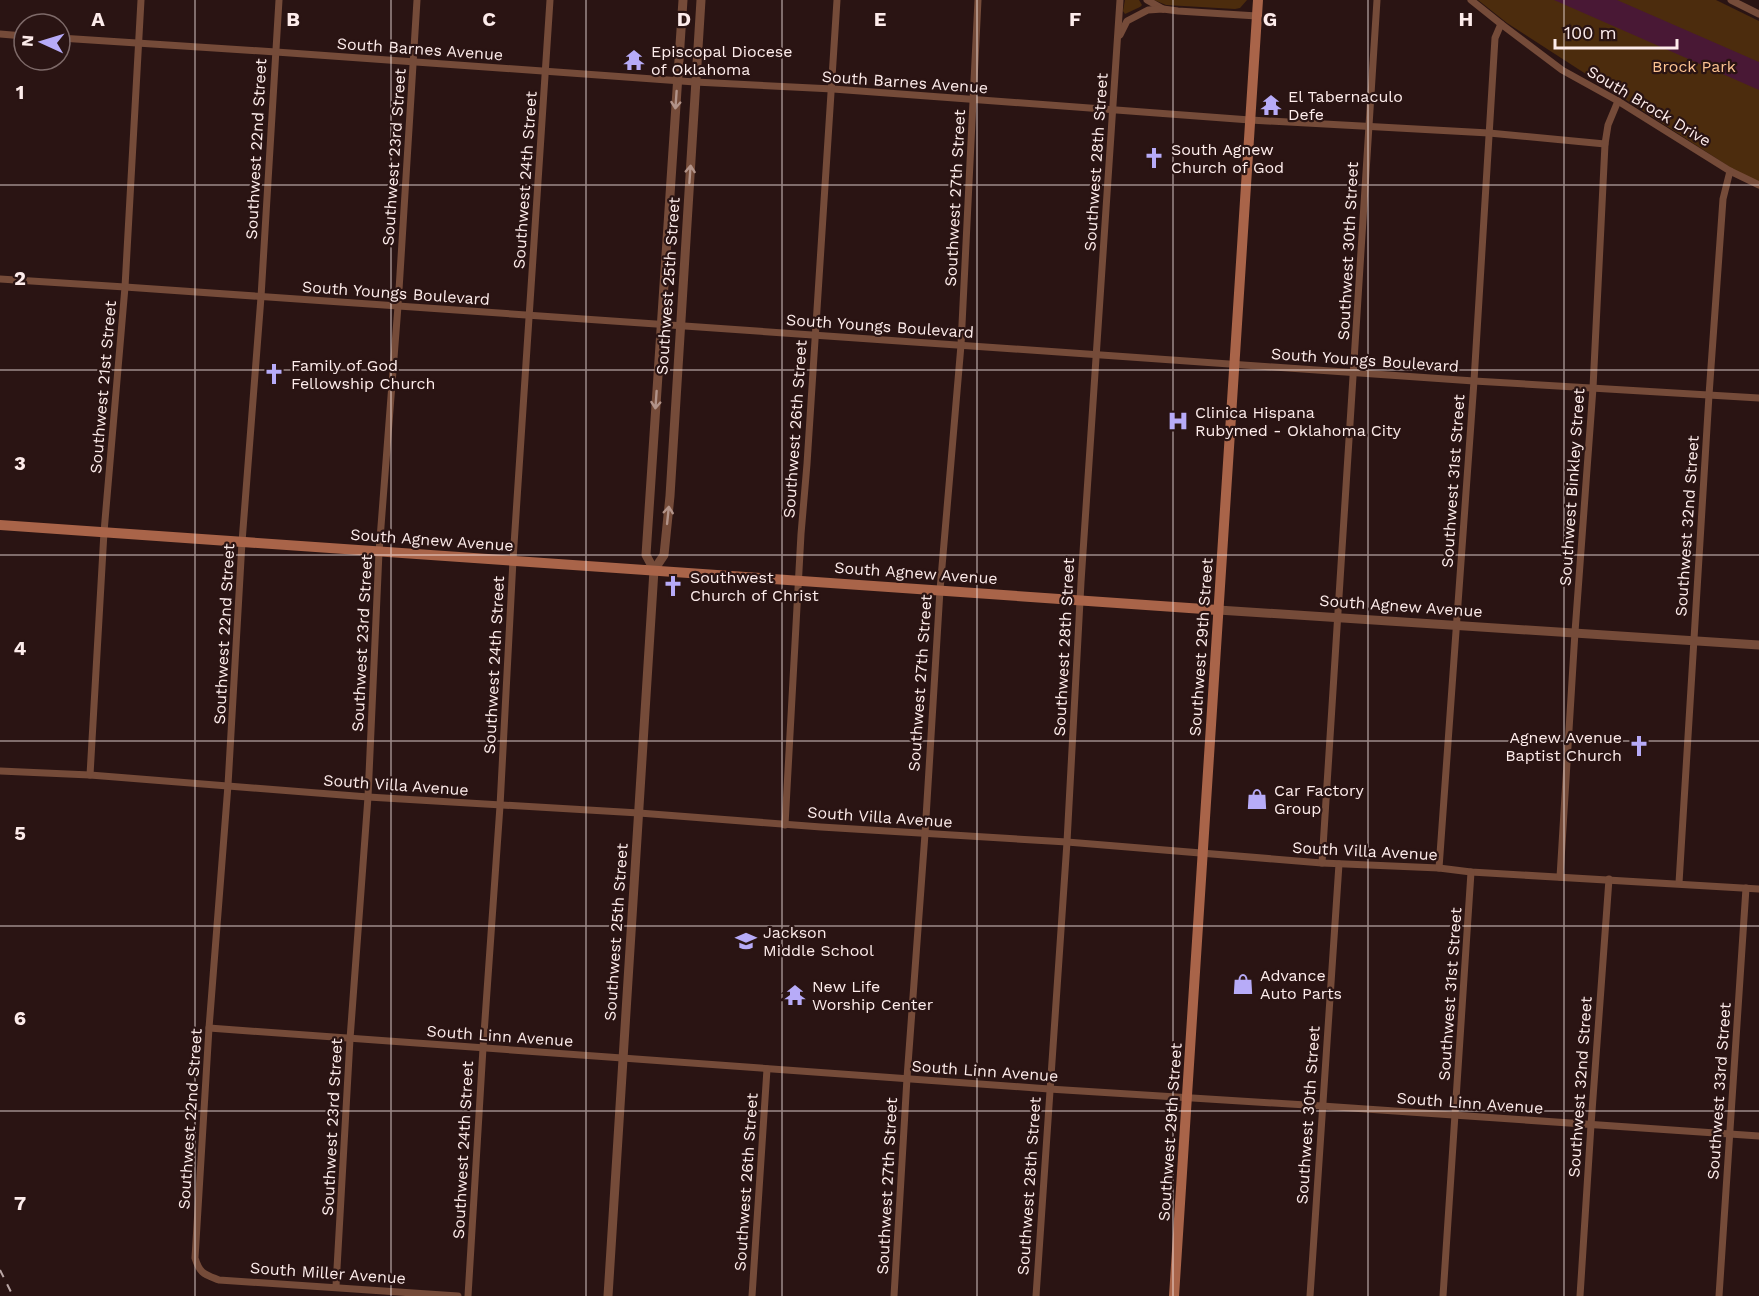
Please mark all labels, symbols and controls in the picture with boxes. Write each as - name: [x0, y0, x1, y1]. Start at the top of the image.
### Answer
- text: A: [91, 7, 105, 31]
- text: B: [286, 7, 300, 31]
- text: C: [482, 7, 496, 31]
- text: D: [677, 7, 691, 31]
- text: E: [874, 7, 886, 31]
- text: F: [1069, 7, 1081, 31]
- text: G: [1263, 7, 1277, 31]
- text: H: [1459, 7, 1473, 31]
- north arrow: [12, 12, 72, 72]
- scale bar: [1555, 12, 1676, 50]
- text: 100 m: [1564, 22, 1617, 43]
- text: N: [18, 34, 37, 48]
- street label: South Barnes Avenue: [336, 34, 504, 64]
- place label: Episcopal Diocese of Oklahoma: [651, 42, 793, 79]
- temple icon: Episcopal Diocese of Oklahoma: [622, 48, 646, 72]
- park label: Brock Park: [1652, 57, 1736, 76]
- street label: Southwest 22nd Street: [242, 58, 270, 240]
- street label: South Brock Drive: [1584, 62, 1714, 150]
- street label: Southwest 23rd Street: [378, 67, 410, 246]
- street label: South Barnes Avenue: [821, 67, 989, 97]
- street label: Southwest 28th Street: [1080, 72, 1112, 252]
- text: 1: [16, 80, 24, 104]
- place label: El Tabernaculo Defe: [1288, 87, 1403, 124]
- street label: Southwest 24th Street: [509, 90, 541, 269]
- one-way arrow: [670, 90, 681, 110]
- temple icon: El Tabernaculo Defe: [1259, 93, 1283, 117]
- street label: Southwest 27th Street: [941, 109, 969, 287]
- place label: South Agnew Church of God: [1171, 140, 1284, 177]
- church icon: South Agnew Church of God: [1142, 146, 1166, 170]
- street label: Southwest 30th Street: [1334, 161, 1362, 341]
- one-way arrow: [684, 164, 695, 184]
- street label: Southwest 25th Street: [652, 196, 684, 375]
- text: 2: [14, 266, 26, 290]
- street label: South Youngs Boulevard: [301, 277, 491, 309]
- street label: Southwest 21st Street: [86, 299, 120, 474]
- street label: South Youngs Boulevard: [785, 310, 975, 342]
- street label: Southwest 26th Street: [779, 339, 811, 519]
- street label: South Youngs Boulevard: [1270, 344, 1460, 376]
- place label: Family of God Fellowship Church: [291, 356, 435, 393]
- church icon: Family of God Fellowship Church: [262, 362, 286, 386]
- street label: Southwest Binkley Street: [1556, 387, 1588, 586]
- one-way arrow: [650, 389, 661, 409]
- street label: Southwest 31st Street: [1437, 394, 1469, 568]
- place label: Clinica Hispana Rubymed - Oklahoma City: [1195, 403, 1402, 440]
- hospital icon: Clinica Hispana Rubymed - Oklahoma City: [1166, 409, 1190, 433]
- street label: Southwest 32nd Street: [1671, 435, 1703, 617]
- text: 3: [14, 451, 26, 475]
- one-way arrow: [663, 505, 674, 525]
- street label: South Agnew Avenue: [350, 525, 514, 555]
- street label: Southwest 22nd Street: [210, 543, 238, 725]
- street label: Southwest 23rd Street: [348, 553, 376, 732]
- street label: Southwest 28th Street: [1050, 557, 1078, 737]
- street label: Southwest 29th Street: [1185, 557, 1217, 737]
- street label: South Agnew Avenue: [834, 558, 998, 588]
- place label: Southwest Church of Christ: [690, 568, 819, 605]
- church icon: Southwest Church of Christ: [661, 574, 685, 598]
- street label: Southwest 24th Street: [480, 575, 508, 754]
- street label: South Agnew Avenue: [1319, 591, 1483, 621]
- street label: Southwest 27th Street: [904, 594, 936, 772]
- text: 4: [14, 636, 27, 660]
- place label: Agnew Avenue Baptist Church: [1505, 728, 1622, 765]
- church icon: Agnew Avenue Baptist Church: [1627, 734, 1651, 758]
- street label: South Villa Avenue: [323, 770, 469, 800]
- place label: Car Factory Group: [1274, 781, 1364, 818]
- shop icon: Car Factory Group: [1245, 787, 1269, 811]
- street label: South Villa Avenue: [807, 802, 953, 832]
- text: 5: [14, 821, 26, 845]
- street label: South Villa Avenue: [1292, 838, 1438, 864]
- street label: Southwest 25th Street: [600, 842, 632, 1021]
- street label: Southwest 31st Street: [1434, 907, 1466, 1081]
- place label: Jackson Middle School: [763, 923, 874, 960]
- school or university icon: Jackson Middle School: [734, 929, 758, 953]
- place label: Advance Auto Parts: [1260, 966, 1342, 1003]
- shop icon: Advance Auto Parts: [1231, 972, 1255, 996]
- place label: New Life Worship Center: [812, 977, 934, 1014]
- temple icon: New Life Worship Center: [783, 983, 807, 1007]
- street label: Southwest 32nd Street: [1564, 996, 1596, 1178]
- street label: Southwest 33rd Street: [1703, 1001, 1735, 1180]
- text: 6: [14, 1006, 26, 1030]
- street label: South Linn Avenue: [426, 1021, 574, 1051]
- street label: Southwest 30th Street: [1292, 1025, 1324, 1205]
- street label: Southwest 22nd Street: [174, 1028, 206, 1210]
- street label: Southwest 23rd Street: [318, 1037, 346, 1216]
- street label: Southwest 29th Street: [1154, 1042, 1186, 1222]
- street label: South Linn Avenue: [911, 1056, 1059, 1086]
- street label: Southwest 24th Street: [449, 1060, 477, 1239]
- street label: South Linn Avenue: [1396, 1088, 1544, 1118]
- street label: Southwest 26th Street: [730, 1092, 762, 1272]
- street label: Southwest 28th Street: [1013, 1096, 1045, 1276]
- street label: Southwest 27th Street: [873, 1097, 901, 1275]
- text: 7: [14, 1191, 26, 1215]
- street label: South Miller Avenue: [249, 1258, 407, 1288]

